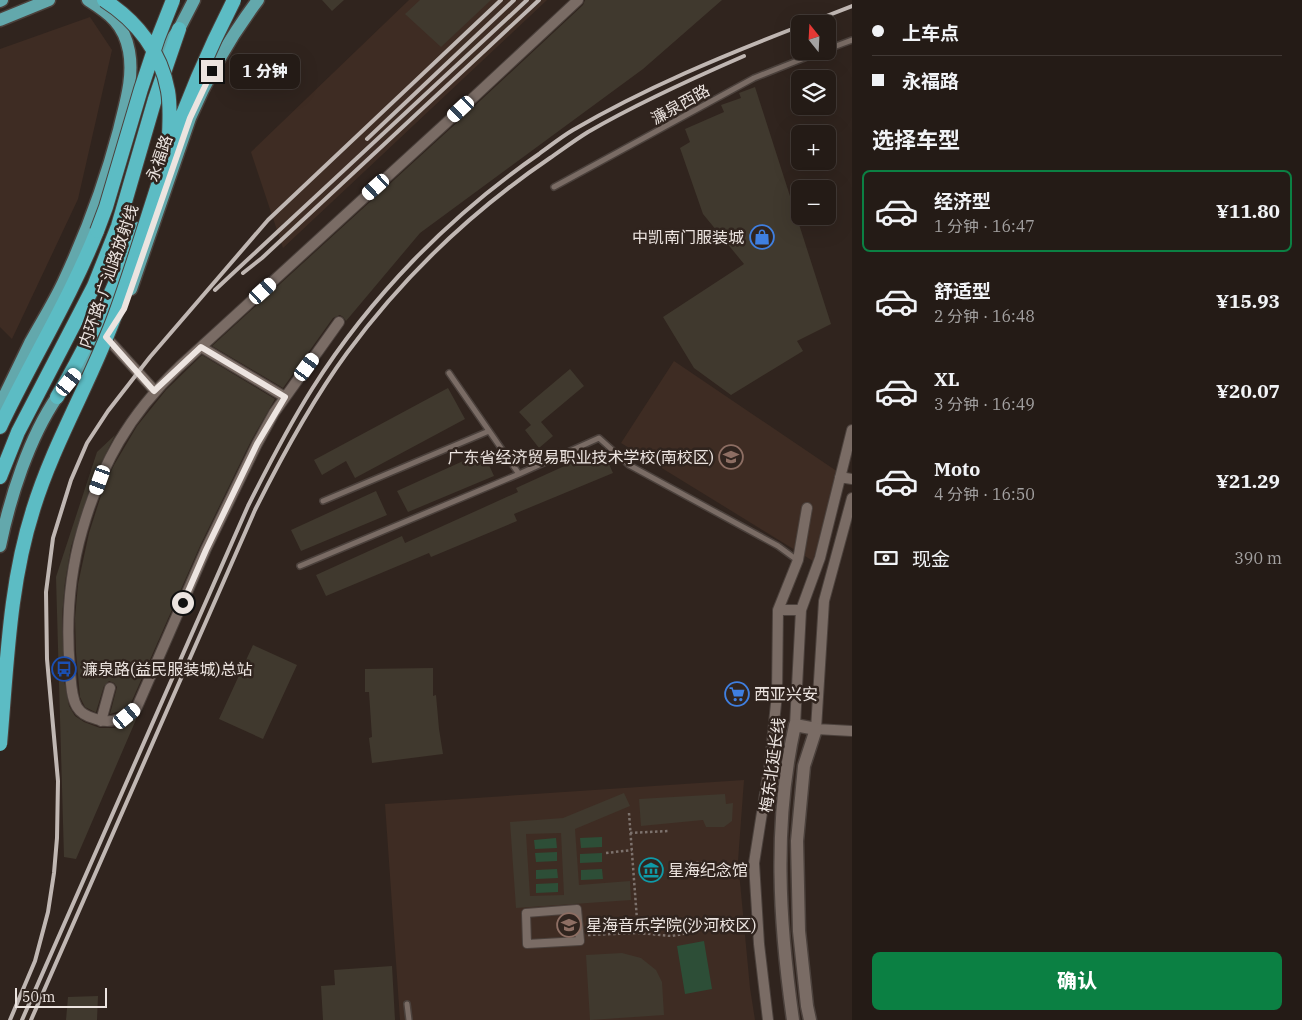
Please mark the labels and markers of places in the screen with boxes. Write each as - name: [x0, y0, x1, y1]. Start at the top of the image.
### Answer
- shop icon: 中凯南门服装城: [749, 224, 775, 250]
- place label: 中凯南门服装城: [632, 227, 744, 247]
- school or university icon: 广东省经济贸易职业技术学校(南校区): [718, 444, 744, 470]
- place label: 广东省经济贸易职业技术学校(南校区): [447, 447, 714, 467]
- bus stop icon: 濂泉路(益民服装城)总站: [51, 656, 77, 682]
- place label: 濂泉路(益民服装城)总站: [82, 659, 253, 679]
- supermarket icon: 西亚兴安: [724, 681, 750, 707]
- place label: 西亚兴安: [754, 684, 818, 704]
- museum icon: 星海纪念馆: [638, 857, 664, 883]
- place label: 星海纪念馆: [668, 860, 748, 880]
- school or university icon: 星海音乐学院(沙河校区): [556, 912, 582, 938]
- place label: 星海音乐学院(沙河校区): [586, 915, 757, 935]

